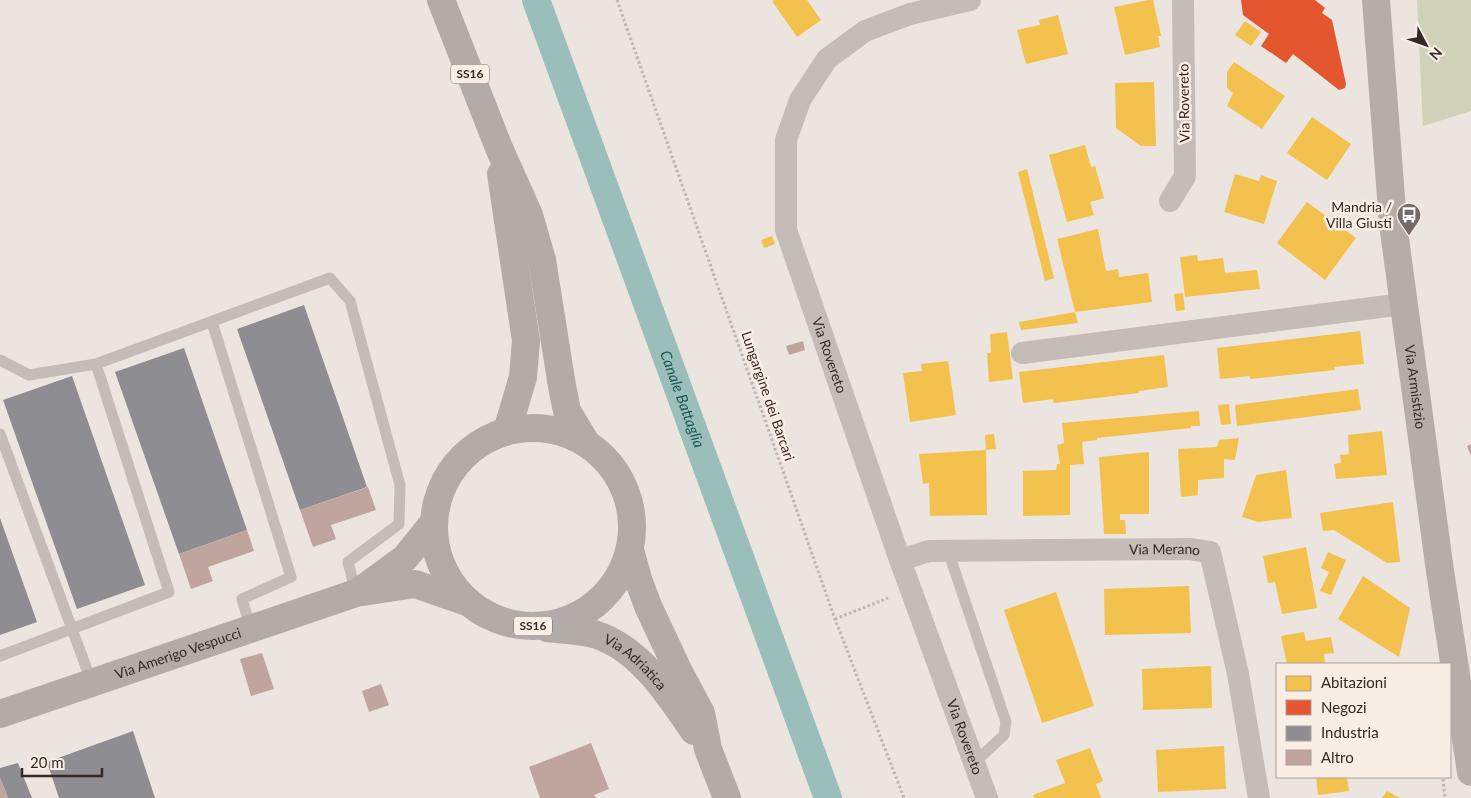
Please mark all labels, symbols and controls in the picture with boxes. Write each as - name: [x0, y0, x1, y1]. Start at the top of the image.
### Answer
- north arrow: [1401, 20, 1451, 70]
- text: N: [1426, 44, 1446, 64]
- street label: Via Rovereto: [1174, 63, 1193, 143]
- road number: SS16: [451, 64, 489, 84]
- place label: Mandria / Villa Giusti: [1326, 198, 1392, 231]
- bus stop icon: Mandria / Villa Giusti: [1396, 202, 1422, 236]
- street label: Via Rovereto: [809, 315, 851, 395]
- street label: Lungargine dei Barcari: [738, 329, 799, 463]
- street label: Via Armistizio: [1401, 344, 1430, 430]
- water label: Canale Battaglia: [657, 348, 709, 450]
- street label: Via Merano: [1129, 540, 1202, 559]
- road number: SS16: [514, 616, 552, 636]
- street label: Via Amerigo Vespucci: [113, 624, 243, 682]
- street label: Via Adriatica: [601, 630, 671, 693]
- legend: [1276, 663, 1451, 778]
- text: Abitazioni: [1321, 673, 1387, 691]
- street label: Via Rovereto: [944, 697, 987, 777]
- text: Negozi: [1321, 698, 1367, 716]
- text: Industria: [1321, 723, 1379, 741]
- scale bar: [22, 746, 102, 778]
- text: Altro: [1321, 748, 1354, 766]
- text: 20 m: [30, 753, 64, 771]

